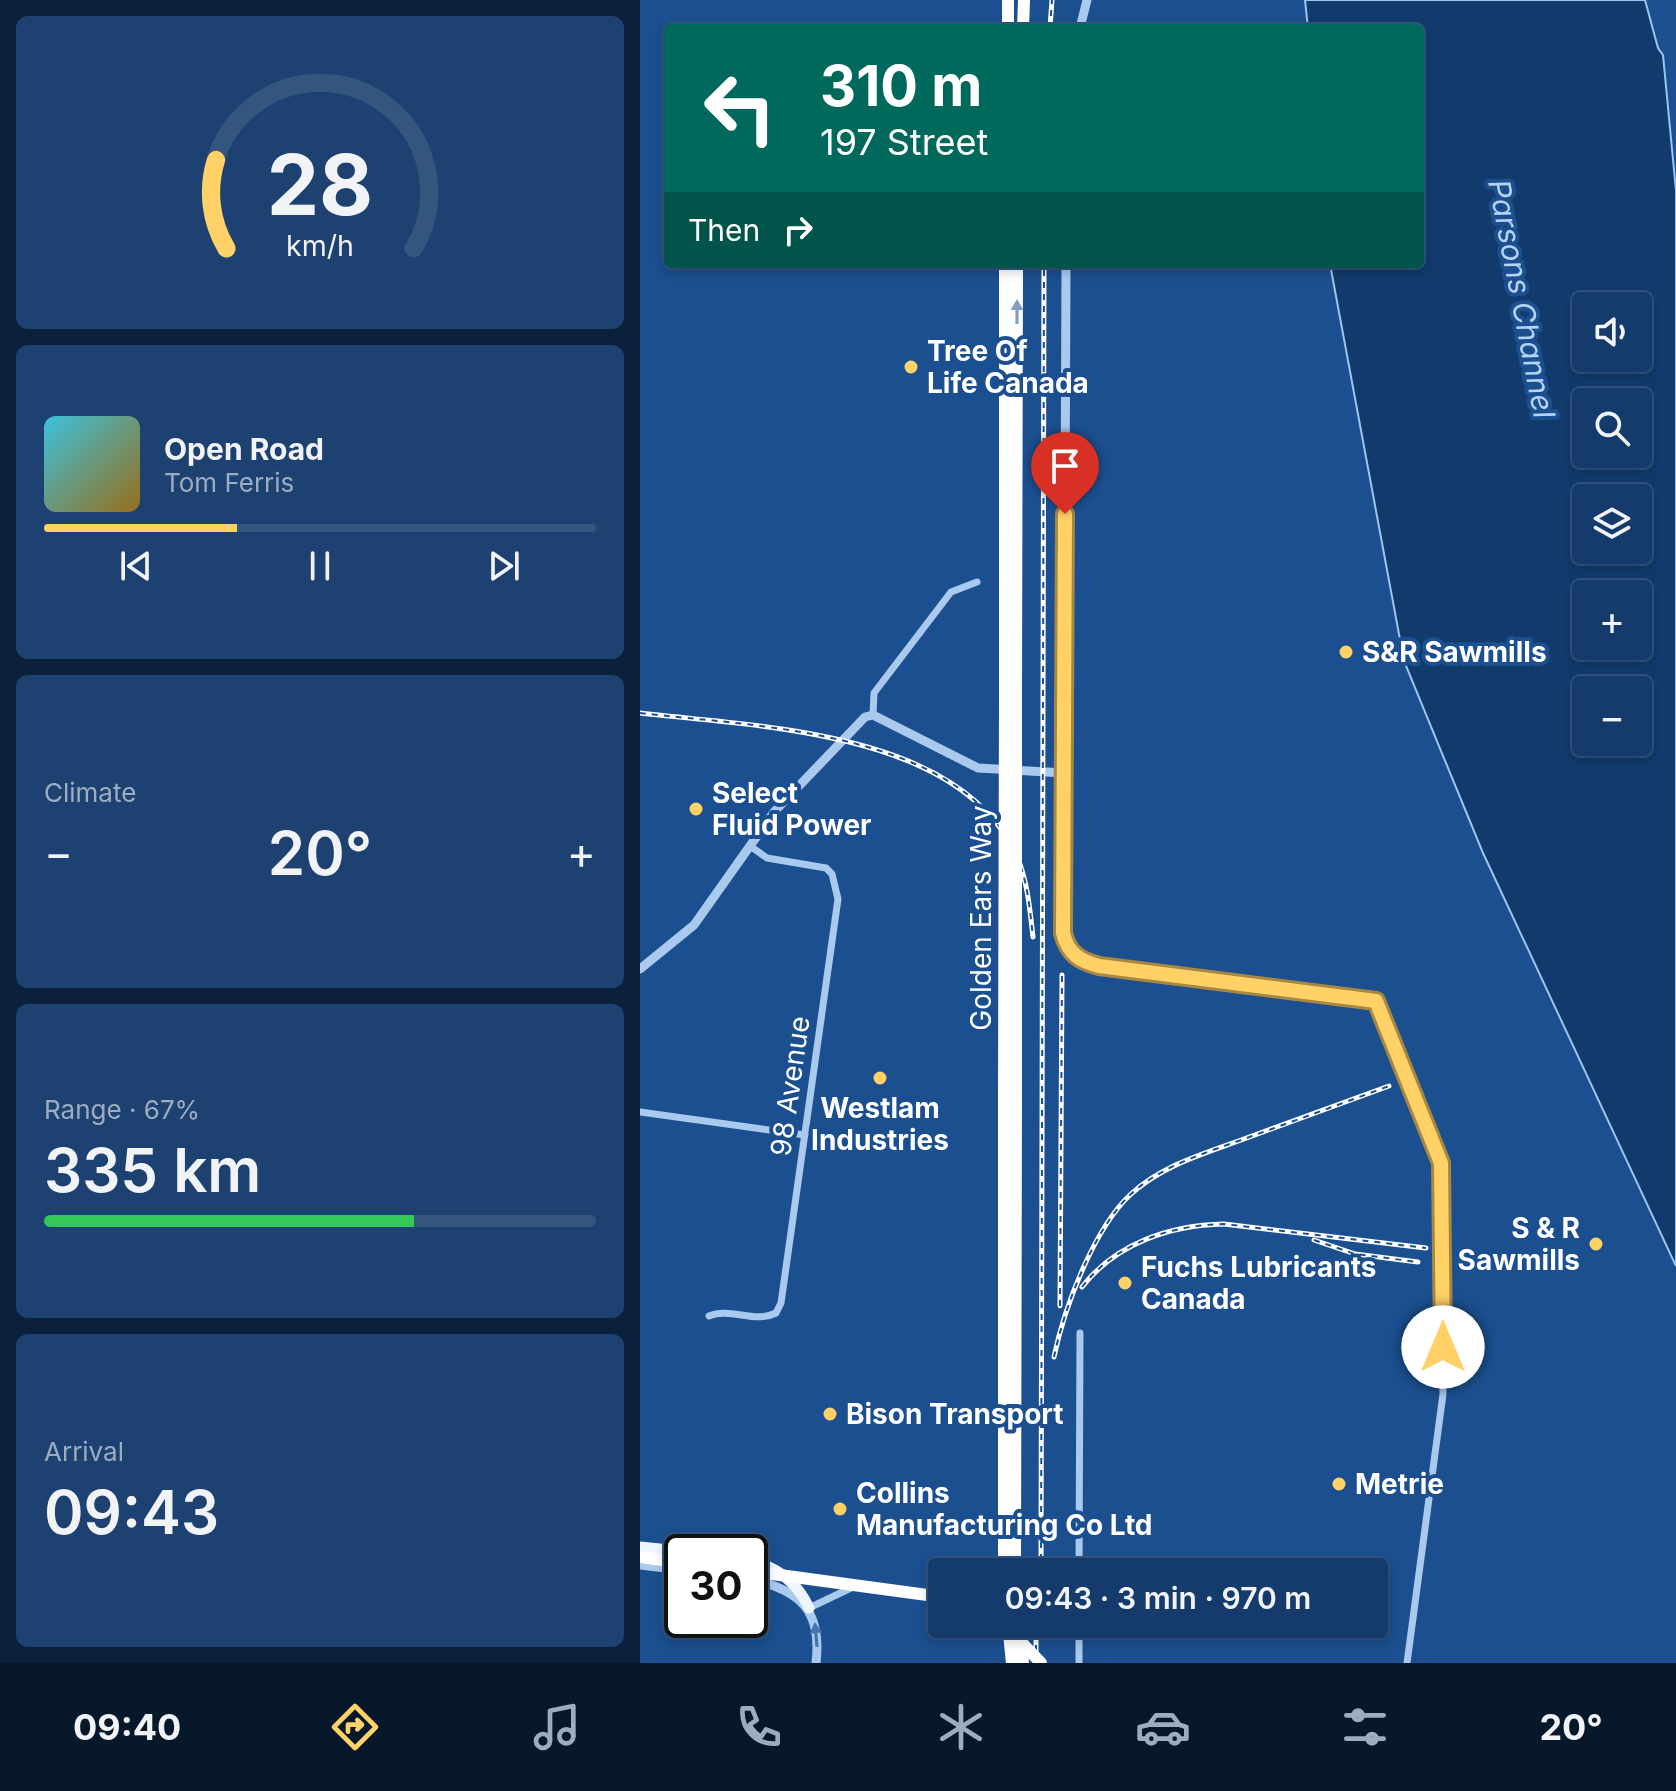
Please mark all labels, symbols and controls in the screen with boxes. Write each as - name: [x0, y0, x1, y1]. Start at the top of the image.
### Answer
- text: 310 m: [820, 52, 982, 120]
- icon: left: [688, 56, 792, 160]
- text: 197 Street: [820, 120, 988, 164]
- text: 28: [267, 133, 373, 234]
- water label: Parsons Channel: [1481, 176, 1563, 422]
- icon: right: [776, 208, 820, 252]
- text: Then: [688, 212, 760, 248]
- text: km/h: [286, 228, 354, 263]
- map controls: [1572, 292, 1652, 756]
- button: sound: [1572, 292, 1652, 372]
- one-way arrow: [1011, 299, 1023, 324]
- place label: Tree Of Life Canada: [927, 334, 1089, 400]
- marker: Tree Of Life Canada: [902, 358, 920, 376]
- button: search: [1572, 388, 1652, 468]
- text: Open Road: [164, 431, 324, 467]
- pin: [1031, 432, 1099, 514]
- icon: arrive: [1043, 444, 1087, 488]
- text: Tom Ferris: [164, 467, 294, 498]
- button: layers: [1572, 484, 1652, 564]
- icon: previous: [114, 544, 158, 588]
- icon: pause: [298, 544, 342, 588]
- icon: next: [482, 544, 526, 588]
- button: +: [1572, 580, 1652, 660]
- place label: S&R Sawmills: [1362, 635, 1547, 669]
- marker: S&R Sawmills: [1337, 643, 1355, 661]
- button: −: [1572, 676, 1652, 756]
- place label: Select Fluid Power: [712, 776, 872, 842]
- text: Climate: [44, 777, 136, 808]
- marker: Select Fluid Power: [687, 800, 705, 818]
- street label: Golden Ears Way: [964, 805, 998, 1031]
- text: 20°: [268, 817, 372, 889]
- text: −: [44, 826, 73, 880]
- text: +: [567, 826, 596, 880]
- street label: 98 Avenue: [763, 1014, 817, 1158]
- marker: Westlam Industries: [871, 1069, 889, 1087]
- place label: Westlam Industries: [811, 1091, 949, 1157]
- text: Range · 67%: [44, 1094, 200, 1125]
- text: 335 km: [44, 1134, 261, 1206]
- place label: S & R Sawmills: [1458, 1211, 1580, 1277]
- marker: S & R Sawmills: [1587, 1235, 1605, 1253]
- place label: Fuchs Lubricants Canada: [1141, 1250, 1376, 1316]
- marker: Fuchs Lubricants Canada: [1116, 1274, 1134, 1292]
- position arrow: [1401, 1305, 1485, 1389]
- place label: Bison Transport: [846, 1397, 1064, 1431]
- marker: Bison Transport: [821, 1405, 839, 1423]
- text: Arrival: [44, 1436, 124, 1467]
- place label: Metrie: [1355, 1467, 1444, 1501]
- marker: Metrie: [1330, 1475, 1348, 1493]
- text: 09:43: [44, 1476, 219, 1548]
- place label: Collins Manufacturing Co Ltd: [856, 1476, 1153, 1542]
- marker: Collins Manufacturing Co Ltd: [831, 1500, 849, 1518]
- speed limit sign: 30: [664, 1534, 768, 1638]
- text: 09:43 · 3 min · 970 m: [1005, 1580, 1311, 1616]
- one-way arrow: [810, 1622, 823, 1647]
- icon: directions: [327, 1699, 383, 1755]
- icon: music: [529, 1699, 585, 1755]
- icon: phone: [731, 1699, 787, 1755]
- icon: climate: [933, 1699, 989, 1755]
- icon: car: [1135, 1699, 1191, 1755]
- icon: filters: [1337, 1699, 1393, 1755]
- text: 09:40: [73, 1705, 181, 1749]
- text: 20°: [1539, 1705, 1603, 1749]

